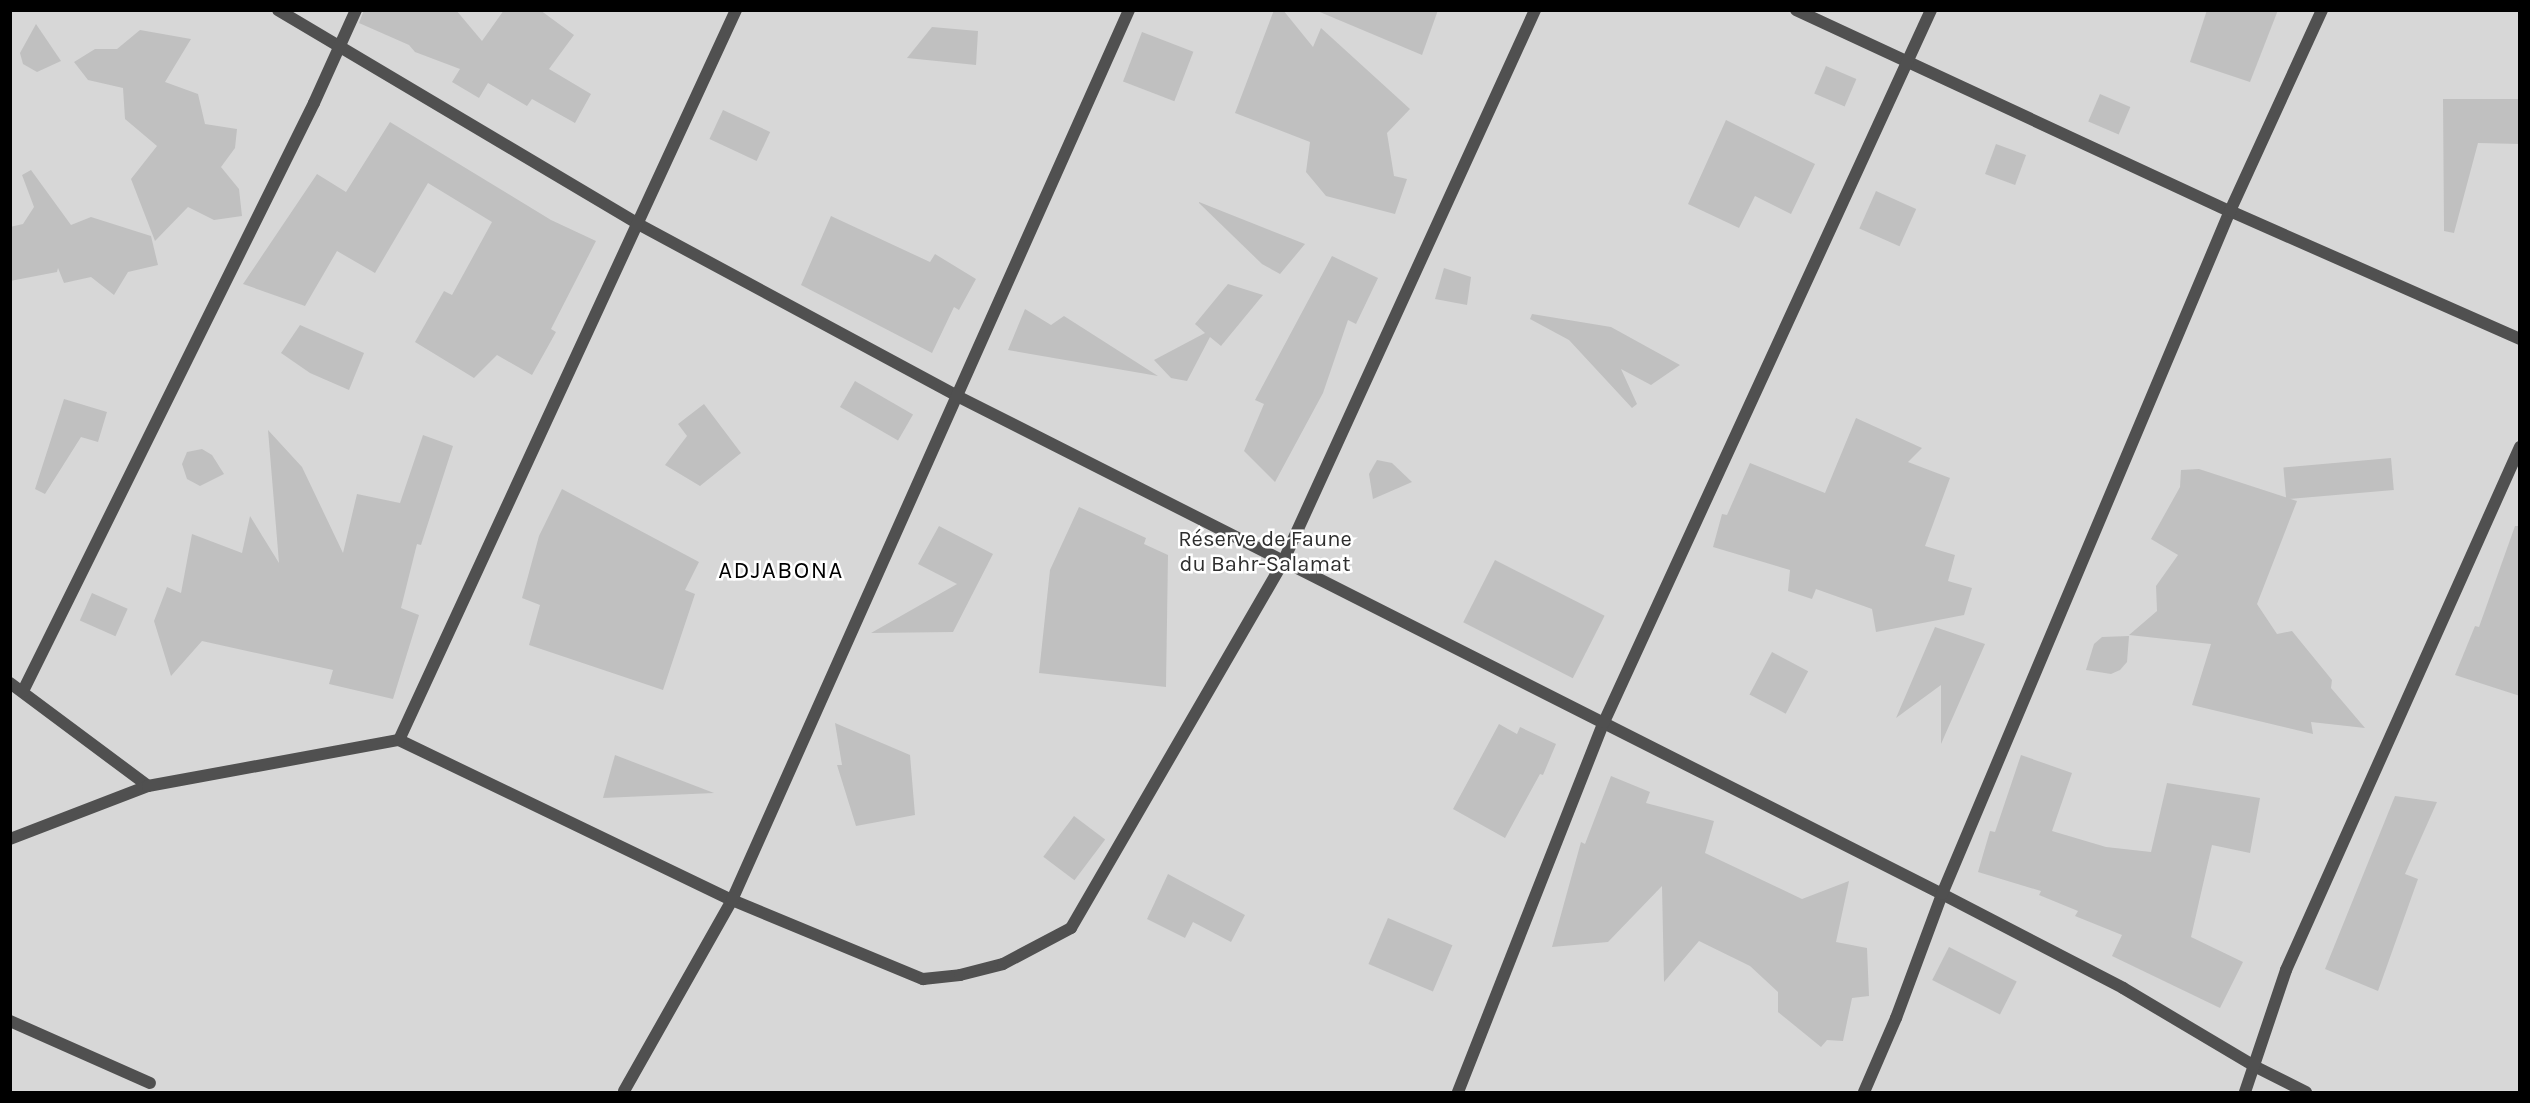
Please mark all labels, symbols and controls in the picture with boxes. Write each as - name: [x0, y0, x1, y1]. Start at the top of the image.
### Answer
- park label: Réserve de Faune du Bahr-Salamat: [1178, 526, 1352, 578]
- district label: ADJABONA: [718, 557, 844, 585]

